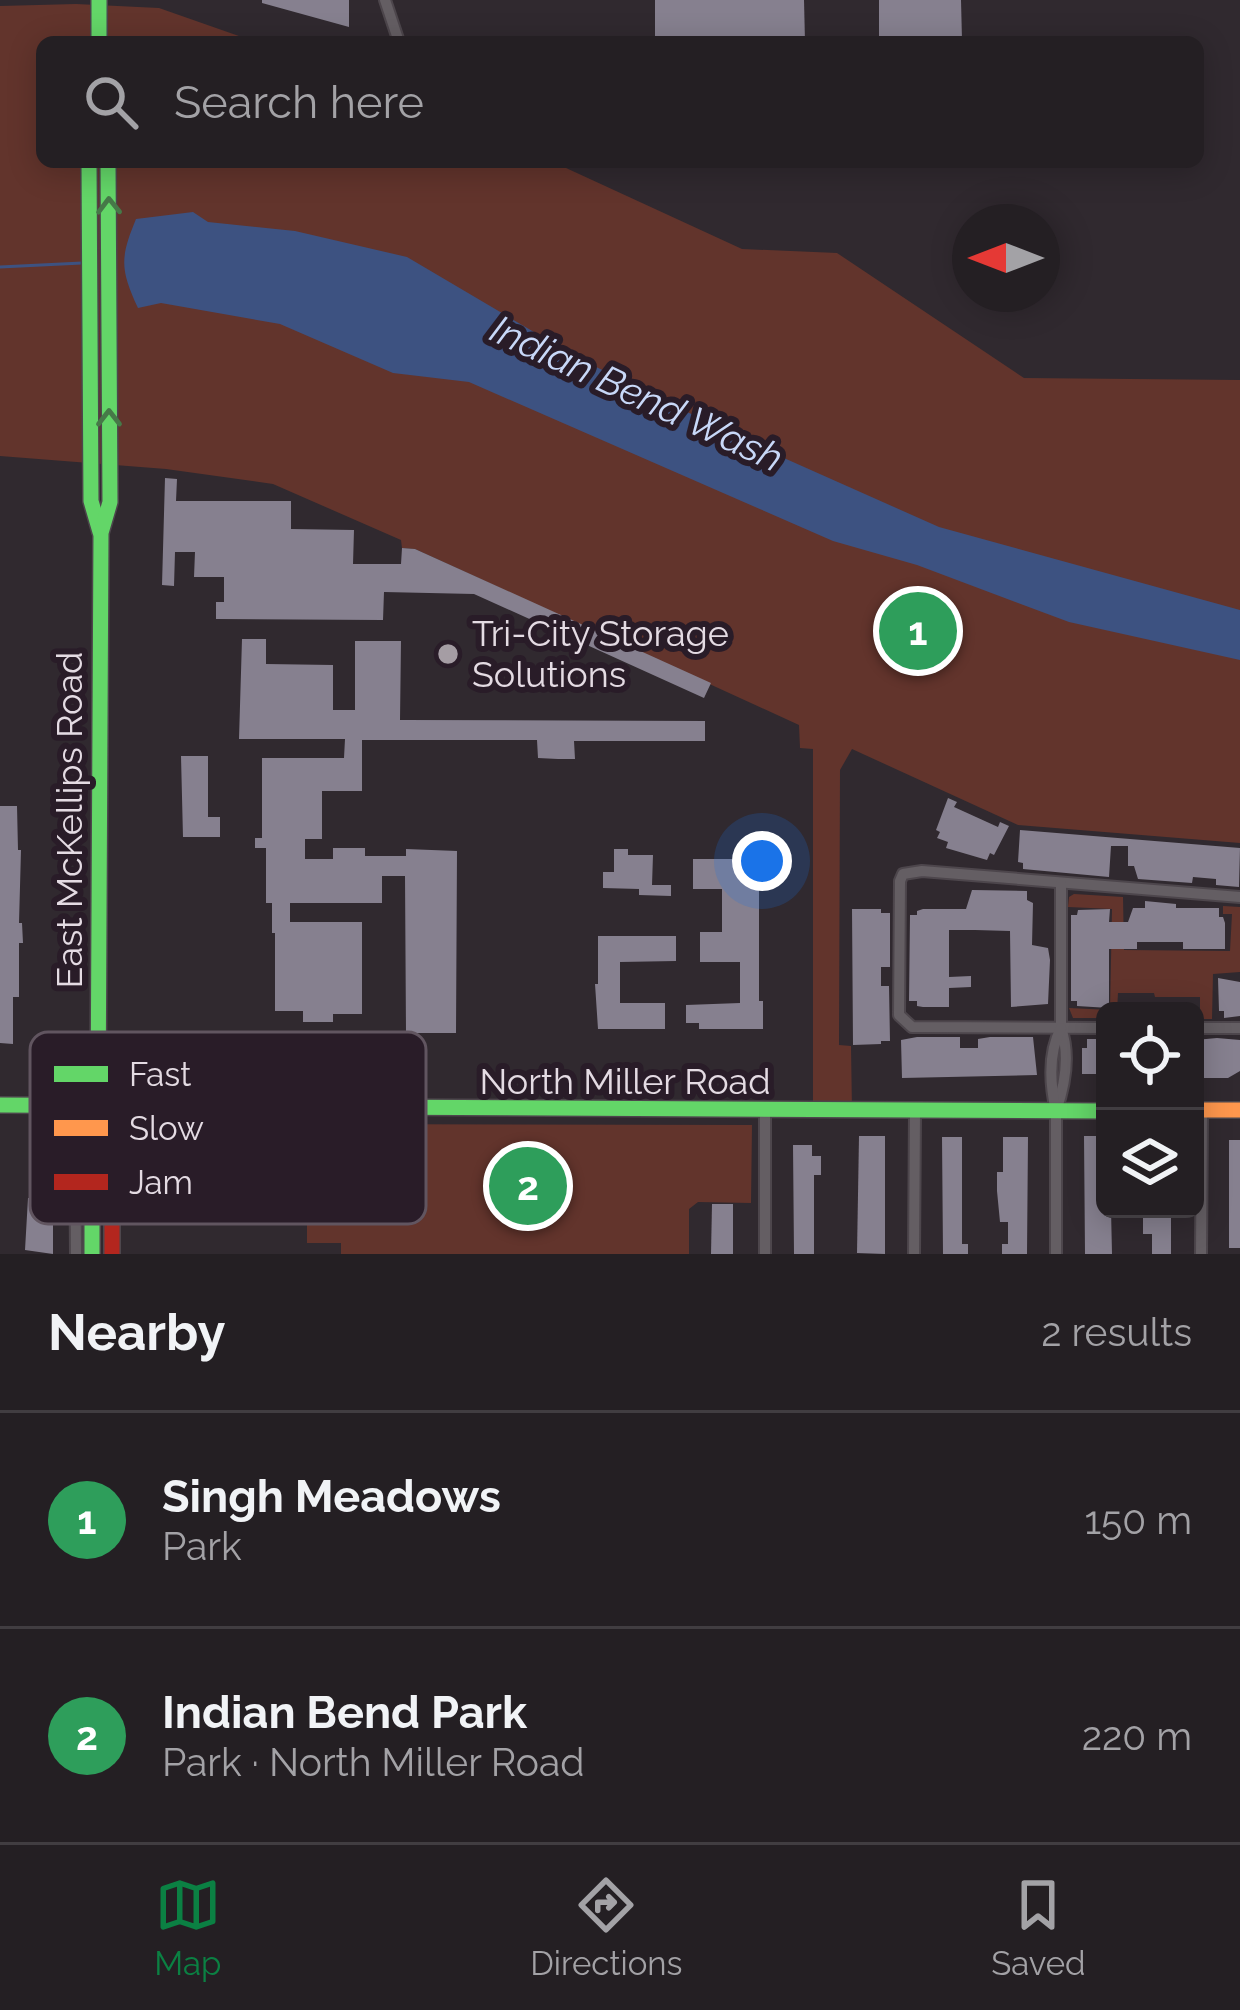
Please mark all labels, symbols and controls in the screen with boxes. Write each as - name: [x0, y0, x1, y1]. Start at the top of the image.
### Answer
- search box: [36, 36, 1204, 168]
- icon: search: [78, 69, 144, 135]
- text: Search here: [174, 76, 424, 129]
- one-way arrow: [96, 196, 122, 215]
- north arrow: [952, 204, 1060, 312]
- water label: Indian Bend Wash: [484, 305, 790, 481]
- one-way arrow: [97, 408, 123, 427]
- pin: 1: [879, 586, 957, 676]
- place label: Tri-City Storage Solutions: [472, 612, 729, 695]
- marker: Tri-City Storage Solutions: [435, 641, 461, 667]
- street label: East McKellips Road: [48, 652, 90, 988]
- your location: [732, 831, 792, 891]
- map controls: [1096, 1002, 1204, 1218]
- button: locate: [1096, 1002, 1204, 1110]
- legend: [30, 1032, 426, 1224]
- text: Fast: [129, 1055, 191, 1094]
- street label: North Miller Road: [479, 1060, 771, 1102]
- text: Slow: [129, 1109, 204, 1148]
- button: layers: [1096, 1110, 1204, 1218]
- pin: 2: [489, 1141, 567, 1231]
- text: Jam: [129, 1163, 193, 1202]
- text: Nearby: [48, 1302, 225, 1362]
- text: 2 results: [1041, 1309, 1192, 1355]
- text: Singh Meadows: [162, 1470, 501, 1523]
- text: 1: [77, 1497, 97, 1543]
- text: 150 m: [1084, 1497, 1192, 1543]
- text: Park: [162, 1523, 242, 1569]
- text: Indian Bend Park: [162, 1686, 527, 1739]
- text: 2: [76, 1713, 98, 1759]
- text: 220 m: [1082, 1713, 1192, 1759]
- text: Park · North Miller Road: [162, 1739, 584, 1785]
- tab: Map: [154, 1872, 221, 1983]
- tab: Directions: [530, 1872, 683, 1983]
- tab: Saved: [991, 1872, 1086, 1983]

